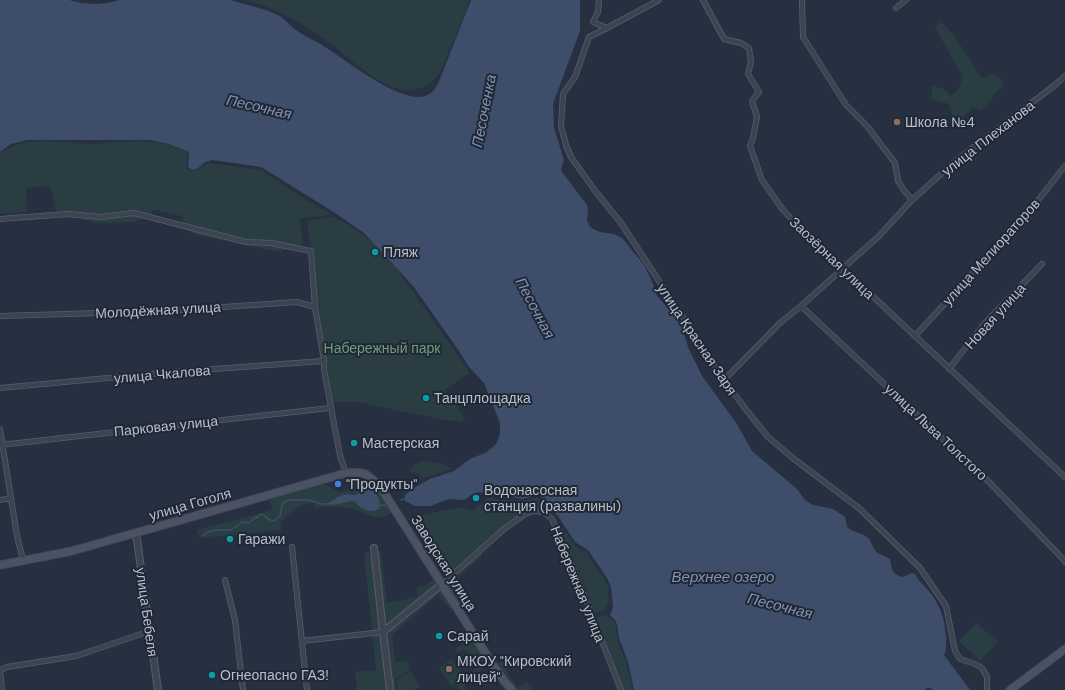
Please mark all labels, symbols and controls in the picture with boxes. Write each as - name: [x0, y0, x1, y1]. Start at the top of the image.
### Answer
- water label: Песоченка: [467, 73, 501, 149]
- water label: Песочная: [224, 90, 294, 124]
- street label: улица Плеханова: [938, 96, 1038, 180]
- place label: Школа №4: [905, 113, 975, 131]
- marker: Школа №4: [892, 117, 902, 127]
- street label: улица Мелиораторов: [938, 195, 1044, 309]
- street label: Заозёрная улица: [786, 213, 878, 303]
- place label: Пляж: [383, 243, 419, 261]
- marker: Пляж: [370, 247, 380, 257]
- water label: Песочная: [511, 274, 559, 342]
- street label: Новая улица: [961, 279, 1030, 353]
- street label: улица Красная Заря: [653, 280, 741, 398]
- street label: Молодёжная улица: [95, 298, 221, 322]
- park label: Набережный парк: [324, 339, 441, 357]
- street label: улица Чкалова: [113, 361, 211, 387]
- street label: улица Льва Толстого: [881, 380, 991, 484]
- place label: Танцплощадка: [434, 389, 531, 407]
- marker: Танцплощадка: [421, 393, 431, 403]
- street label: Парковая улица: [113, 412, 219, 440]
- place label: Мастерская: [362, 434, 439, 452]
- marker: Мастерская: [349, 438, 359, 448]
- place label: "Продукты": [346, 475, 417, 493]
- marker: "Продукты": [333, 479, 343, 489]
- place label: Водонасосная станция (развалины): [484, 481, 621, 515]
- street label: улица Гоголя: [147, 484, 233, 524]
- marker: Водонасосная станция (развалины): [471, 493, 481, 503]
- street label: Заводская улица: [407, 512, 481, 615]
- street label: Набережная улица: [546, 523, 610, 645]
- place label: Гаражи: [238, 530, 285, 548]
- marker: Гаражи: [225, 534, 235, 544]
- street label: улица Бебеля: [132, 566, 162, 658]
- water label: Верхнее озеро: [672, 567, 774, 587]
- water label: Песочная: [745, 588, 815, 624]
- place label: Сарай: [447, 627, 488, 645]
- marker: Сарай: [434, 631, 444, 641]
- place label: МКОУ "Кировский лицей": [457, 652, 572, 686]
- marker: МКОУ "Кировский лицей": [444, 664, 454, 674]
- place label: Огнеопасно ГАЗ!: [220, 666, 329, 684]
- marker: Огнеопасно ГАЗ!: [207, 670, 217, 680]

